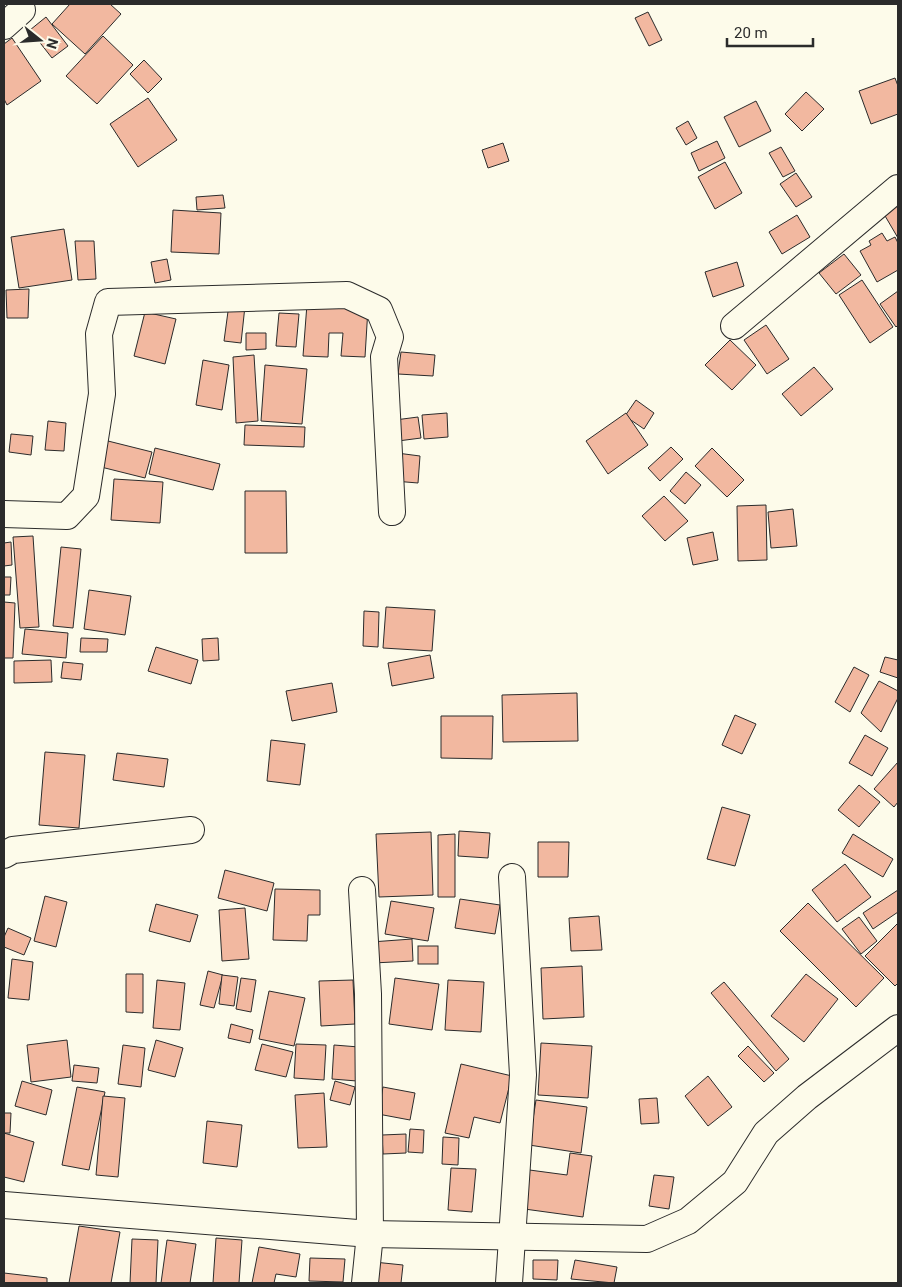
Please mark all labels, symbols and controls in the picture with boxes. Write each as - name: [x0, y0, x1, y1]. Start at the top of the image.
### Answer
- north arrow: [15, 15, 65, 65]
- scale bar: [727, 15, 813, 47]
- text: 20 m: [734, 24, 768, 42]
- text: N: [43, 37, 62, 51]

